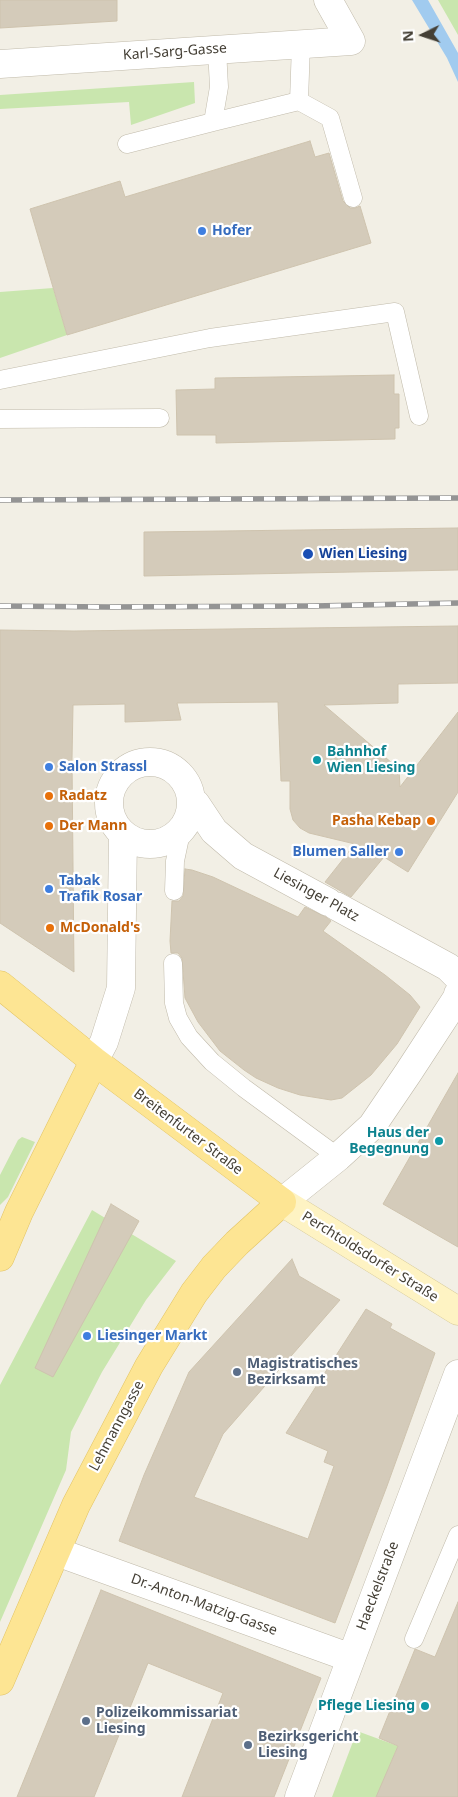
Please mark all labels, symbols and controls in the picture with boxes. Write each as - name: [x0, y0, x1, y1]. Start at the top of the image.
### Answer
- north arrow: [398, 10, 448, 60]
- text: N: [398, 30, 417, 42]
- street label: Karl-Sarg-Gasse: [123, 40, 227, 64]
- place label: Hofer: [212, 223, 251, 239]
- marker: Hofer: [196, 225, 208, 237]
- place label: Wien Liesing: [319, 546, 407, 562]
- marker: Wien Liesing: [301, 547, 315, 561]
- place label: Bahnhof Wien Liesing: [327, 744, 415, 776]
- marker: Bahnhof Wien Liesing: [311, 754, 323, 766]
- place label: Salon Strassl: [59, 759, 147, 775]
- marker: Salon Strassl: [43, 761, 55, 773]
- place label: Radatz: [59, 788, 107, 804]
- marker: Radatz: [43, 790, 55, 802]
- place label: Pasha Kebap: [332, 813, 421, 829]
- marker: Pasha Kebap: [425, 815, 437, 827]
- place label: Der Mann: [59, 818, 127, 834]
- marker: Der Mann: [43, 820, 55, 832]
- place label: Blumen Saller: [293, 844, 389, 860]
- marker: Blumen Saller: [393, 846, 405, 858]
- street label: Liesinger Platz: [270, 865, 362, 925]
- place label: Tabak Trafik Rosar: [59, 873, 142, 906]
- marker: Tabak Trafik Rosar: [43, 883, 55, 895]
- place label: McDonald's: [60, 920, 140, 936]
- marker: McDonald's: [44, 922, 56, 934]
- street label: Breitenfurter Straße: [130, 1086, 246, 1178]
- place label: Haus der Begegnung: [349, 1125, 429, 1158]
- marker: Haus der Begegnung: [433, 1135, 445, 1147]
- street label: Perchtoldsdorfer Straße: [299, 1208, 441, 1306]
- place label: Liesinger Markt: [97, 1328, 207, 1344]
- marker: Liesinger Markt: [81, 1330, 93, 1342]
- place label: Magistratisches Bezirksamt: [247, 1356, 358, 1388]
- marker: Magistratisches Bezirksamt: [231, 1366, 243, 1378]
- street label: Lehmanngasse: [86, 1378, 148, 1474]
- street label: Haeckelstraße: [353, 1539, 403, 1633]
- street label: Dr.-Anton-Matzig-Gasse: [129, 1571, 279, 1639]
- place label: Pflege Liesing: [318, 1698, 415, 1714]
- marker: Pflege Liesing: [419, 1700, 431, 1712]
- place label: Polizeikommissariat Liesing: [96, 1705, 238, 1738]
- marker: Polizeikommissariat Liesing: [80, 1715, 92, 1727]
- place label: Bezirksgericht Liesing: [258, 1729, 359, 1761]
- marker: Bezirksgericht Liesing: [242, 1739, 254, 1751]

